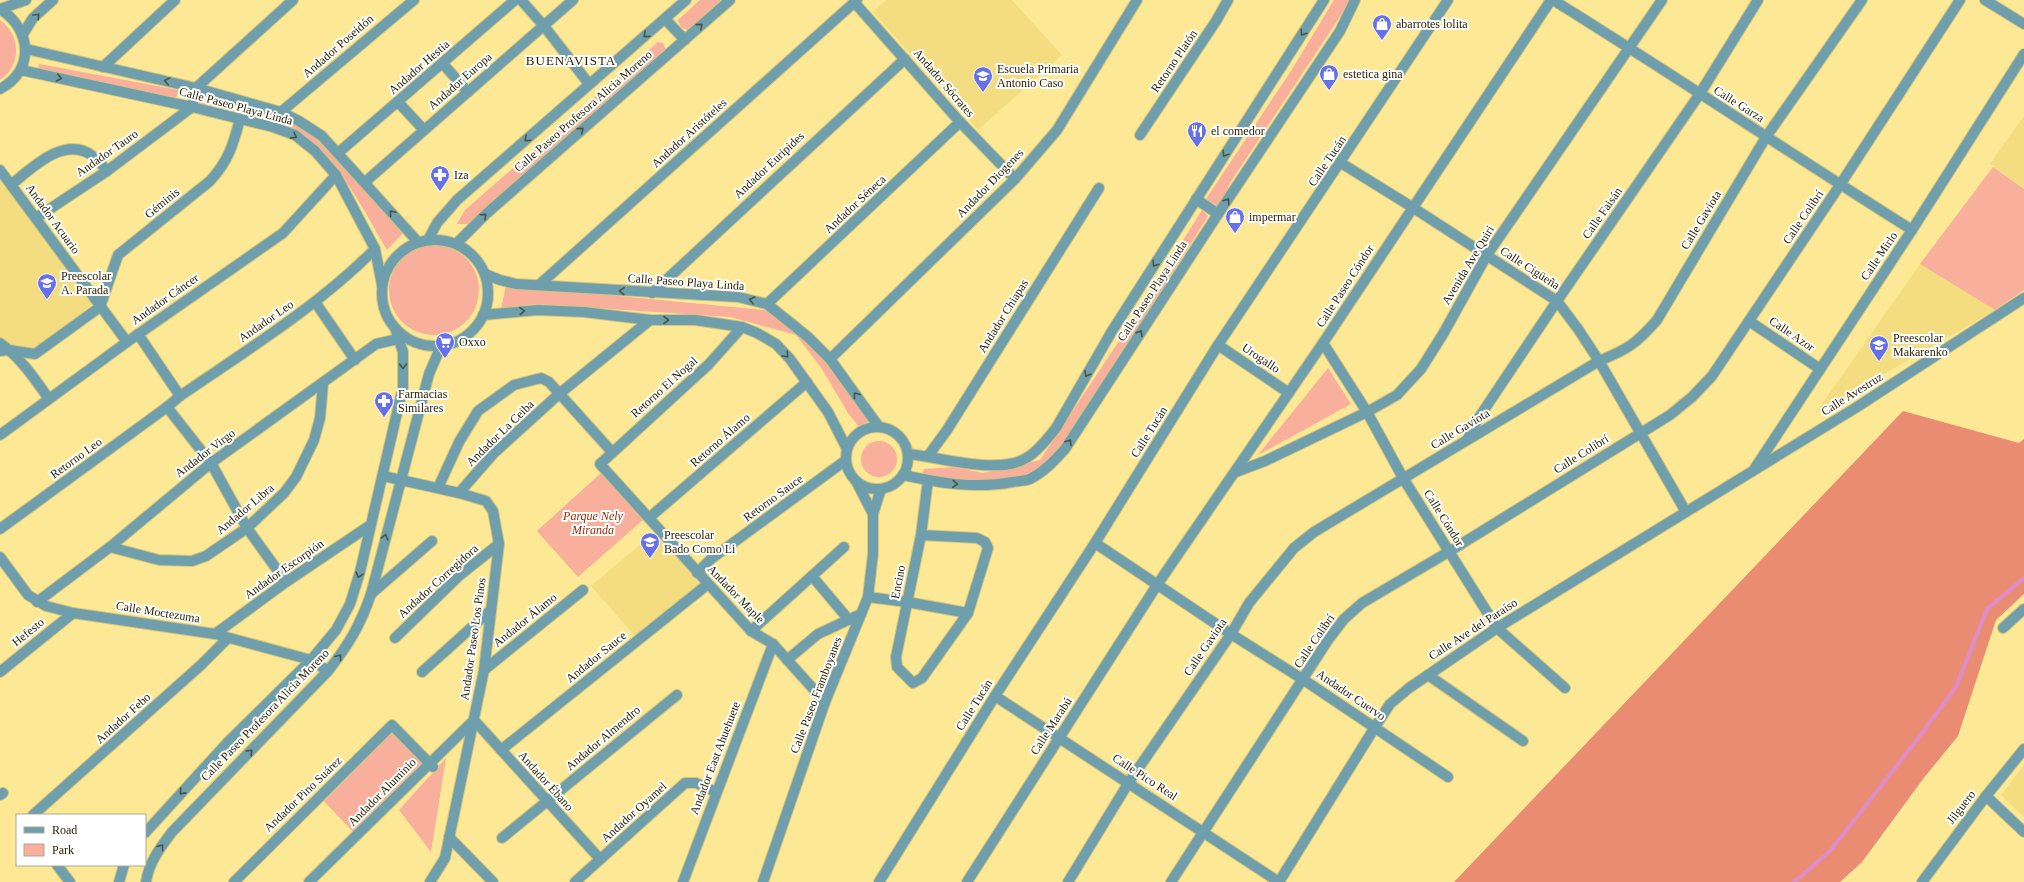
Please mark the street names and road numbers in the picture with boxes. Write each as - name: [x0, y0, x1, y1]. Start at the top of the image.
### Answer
- street label: Andador Poseidón: [300, 12, 376, 80]
- street label: Retorno Platón: [1148, 27, 1200, 95]
- street label: Andador Hestia: [386, 36, 453, 97]
- street label: Andador Sócrates: [911, 46, 978, 120]
- street label: Calle Paseo Profesora Alicia Moreno: [511, 47, 655, 175]
- street label: Andador Europa: [425, 49, 495, 112]
- street label: Calle Garza: [1711, 83, 1767, 125]
- street label: Calle Paseo Playa Linda: [178, 84, 295, 128]
- street label: Andador Aristóteles: [649, 95, 730, 170]
- street label: Andador Tauro: [73, 126, 141, 180]
- street label: Andador Euripides: [731, 129, 807, 201]
- street label: Calle Tucán: [1305, 133, 1349, 189]
- street label: Andador Diogenes: [954, 145, 1027, 220]
- street label: Andador Séneca: [821, 171, 889, 236]
- street label: Andador Acuario: [23, 181, 83, 257]
- street label: Géminis: [142, 185, 182, 221]
- street label: Calle Faisán: [1579, 185, 1625, 241]
- street label: Calle Gaviota: [1678, 187, 1724, 252]
- street label: Calle Colibrí: [1780, 187, 1827, 247]
- street label: Avenida Ave Quiri: [1439, 222, 1497, 307]
- street label: Calle Mirlo: [1858, 229, 1900, 283]
- street label: Calle Paseo Playa Linda: [1114, 238, 1190, 344]
- street label: Calle Paseo Cóndor: [1313, 242, 1377, 330]
- street label: Calle Cigüeña: [1498, 244, 1563, 293]
- street label: Andador Cáncer: [129, 271, 201, 327]
- street label: Calle Paseo Playa Linda: [627, 271, 745, 293]
- street label: Andador Chiapas: [975, 277, 1031, 355]
- street label: Andador Leo: [236, 297, 296, 345]
- street label: Calle Azor: [1767, 314, 1817, 354]
- street label: Urogallo: [1239, 340, 1283, 376]
- street label: Retorno El Nogal: [628, 353, 701, 421]
- street label: Calle Avestruz: [1819, 369, 1885, 419]
- street label: Andador La Ceiba: [463, 397, 537, 469]
- street label: Calle Tucán: [1128, 404, 1170, 460]
- street label: Calle Gaviota: [1428, 406, 1493, 452]
- street label: Retorno Álamo: [687, 410, 753, 470]
- street label: Andador Virgo: [172, 426, 238, 480]
- street label: Calle Colibrí: [1551, 431, 1612, 476]
- street label: Retorno Leo: [47, 435, 105, 481]
- street label: Retorno Sauce: [740, 472, 806, 524]
- street label: Andador Libra: [213, 480, 277, 537]
- street label: Calle Cóndor: [1421, 487, 1467, 549]
- street label: Andador Escorpión: [242, 536, 326, 602]
- street label: Andador Corregidora: [395, 541, 481, 621]
- street label: Andador Maple: [705, 562, 767, 626]
- street label: Encino: [888, 564, 908, 600]
- street label: Andador Paseo Los Pinos: [457, 576, 489, 701]
- street label: Andador Álamo: [490, 590, 560, 650]
- street label: Calle Ave del Paraíso: [1426, 595, 1520, 663]
- street label: Calle Moctezuma: [115, 598, 202, 626]
- street label: Calle Colibrí: [1291, 611, 1338, 671]
- street label: Hefesto: [9, 615, 47, 649]
- street label: Calle Gaviota: [1181, 615, 1230, 678]
- street label: Andador Sauce: [563, 628, 629, 686]
- street label: Calle Paseo Framboyanes: [787, 634, 845, 755]
- street label: Calle Paseo Profesora Alicia Moreno: [198, 646, 332, 784]
- street label: Andador Cuervo: [1314, 667, 1388, 723]
- street label: Calle Tucán: [953, 677, 995, 733]
- street label: Andador Febo: [93, 690, 153, 746]
- street label: Calle Marabú: [1027, 695, 1075, 757]
- street label: Andador East Ahuehuete: [687, 699, 743, 817]
- street label: Andador Almendro: [563, 703, 643, 773]
- street label: Andador Ébano: [515, 748, 577, 814]
- street label: Calle Pico Real: [1110, 751, 1181, 804]
- street label: Andador Pino Suárez: [261, 753, 345, 835]
- street label: Andador Aluminio: [345, 755, 419, 829]
- street label: Andador Oyamel: [598, 779, 670, 845]
- street label: Jilguero: [1944, 787, 1978, 827]

